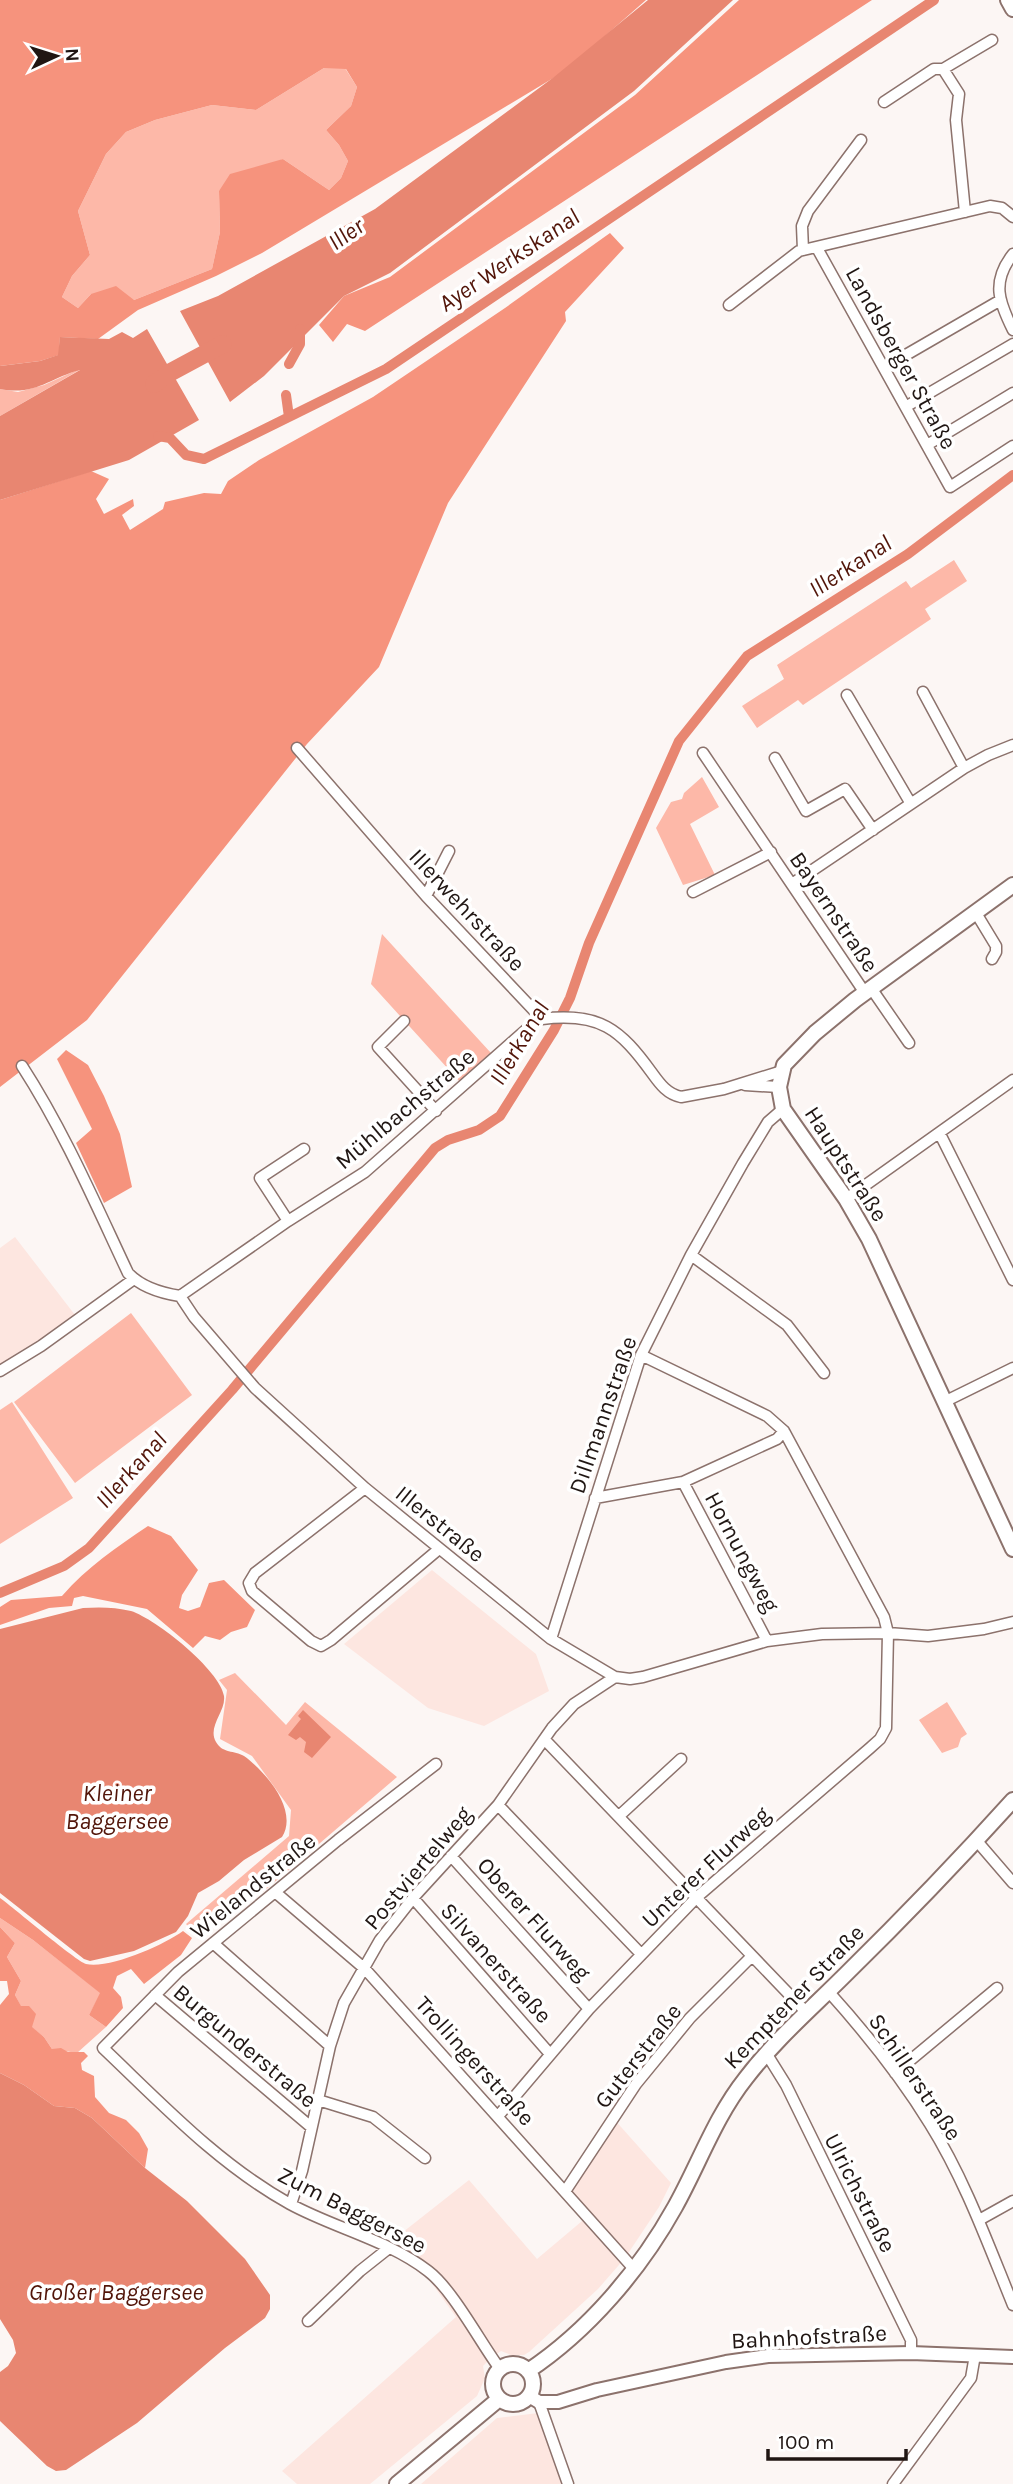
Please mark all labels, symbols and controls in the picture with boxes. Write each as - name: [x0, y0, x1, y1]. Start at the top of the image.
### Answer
- north arrow: [21, 21, 91, 91]
- text: N: [61, 47, 83, 62]
- water label: Ayer Werkskanal: [433, 203, 585, 317]
- water label: Iller: [323, 211, 370, 256]
- street label: Landsberger Straße: [840, 262, 962, 454]
- water label: Illerkanal: [803, 529, 897, 603]
- street label: Illerwehrstraße: [403, 843, 531, 977]
- street label: Bayernstraße: [784, 847, 884, 977]
- water label: Illerkanal: [483, 996, 555, 1090]
- street label: Mühlbachstraße: [330, 1043, 480, 1175]
- street label: Hauptstraße: [799, 1101, 893, 1227]
- street label: Dillmannstraße: [563, 1333, 643, 1497]
- water label: Illerkanal: [89, 1426, 173, 1514]
- street label: Illerstraße: [390, 1480, 490, 1568]
- street label: Hornungweg: [699, 1487, 785, 1617]
- water label: Kleiner Baggersee: [66, 1779, 168, 1835]
- street label: Postviertelweg: [359, 1801, 477, 1935]
- street label: Unterer Flurweg: [636, 1801, 776, 1933]
- street label: Wielandstraße: [185, 1827, 321, 1945]
- street label: Oberer Flurweg: [472, 1852, 596, 1986]
- street label: Silvanerstraße: [435, 1897, 557, 2029]
- street label: Kemptener Straße: [718, 1919, 870, 2075]
- street label: Burgunderstraße: [168, 1978, 322, 2114]
- street label: Trollingerstraße: [410, 1991, 540, 2131]
- street label: Guterstraße: [589, 1998, 687, 2114]
- street label: Schillerstraße: [863, 2008, 967, 2146]
- street label: Ulrichstraße: [818, 2129, 902, 2257]
- street label: Zum Baggersee: [273, 2161, 431, 2259]
- water label: Großer Baggersee: [29, 2278, 203, 2306]
- street label: Bahnhofstraße: [730, 2319, 888, 2355]
- scale bar: [768, 2418, 906, 2462]
- text: 100 m: [778, 2430, 835, 2454]

